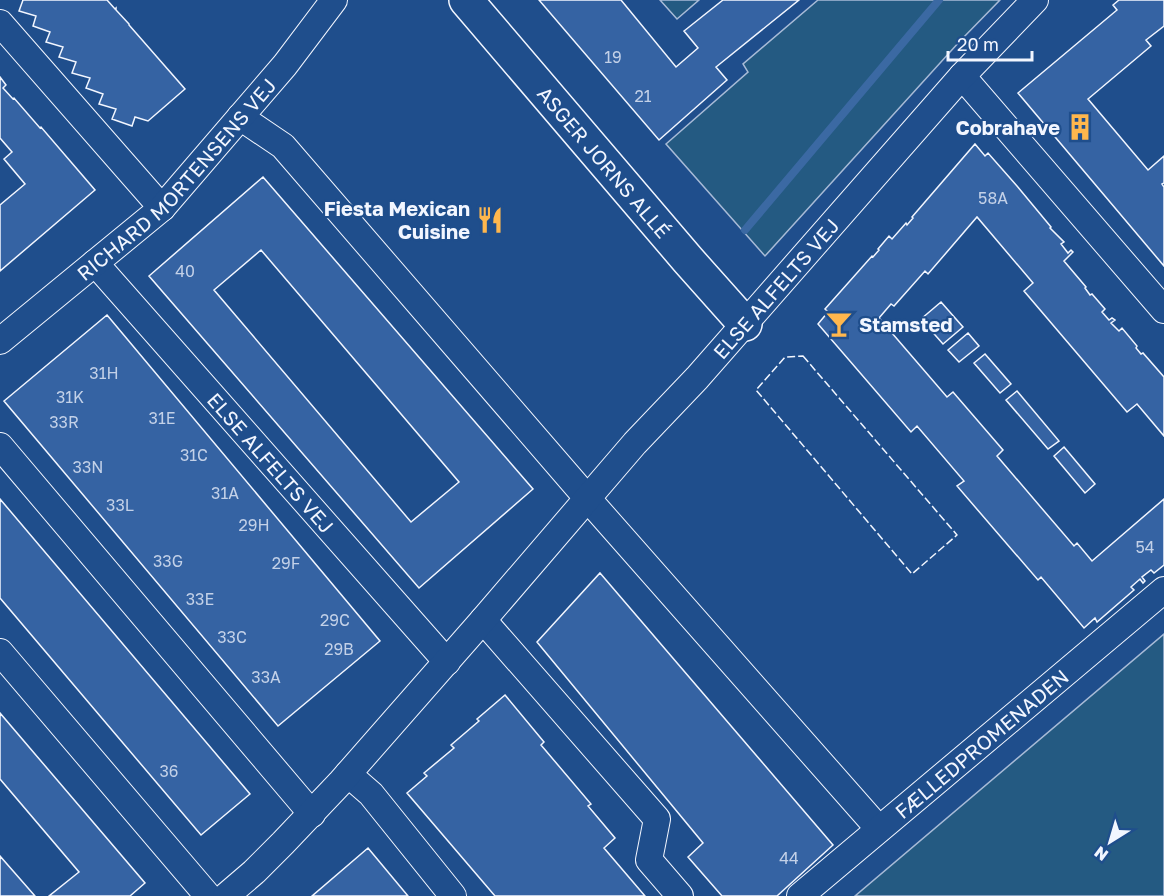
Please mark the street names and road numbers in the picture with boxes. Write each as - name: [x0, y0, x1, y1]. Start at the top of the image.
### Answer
- street label: RICHARD MORTENSENS VEJ: [72, 73, 280, 285]
- street label: ASGER JORNS ALLÉ: [533, 81, 676, 243]
- street label: ELSE ALFELTS VEJ: [708, 213, 844, 363]
- street label: ELSE ALFELTS VEJ: [203, 388, 339, 537]
- street label: FÆLLEDPROMENADEN: [890, 664, 1073, 823]

